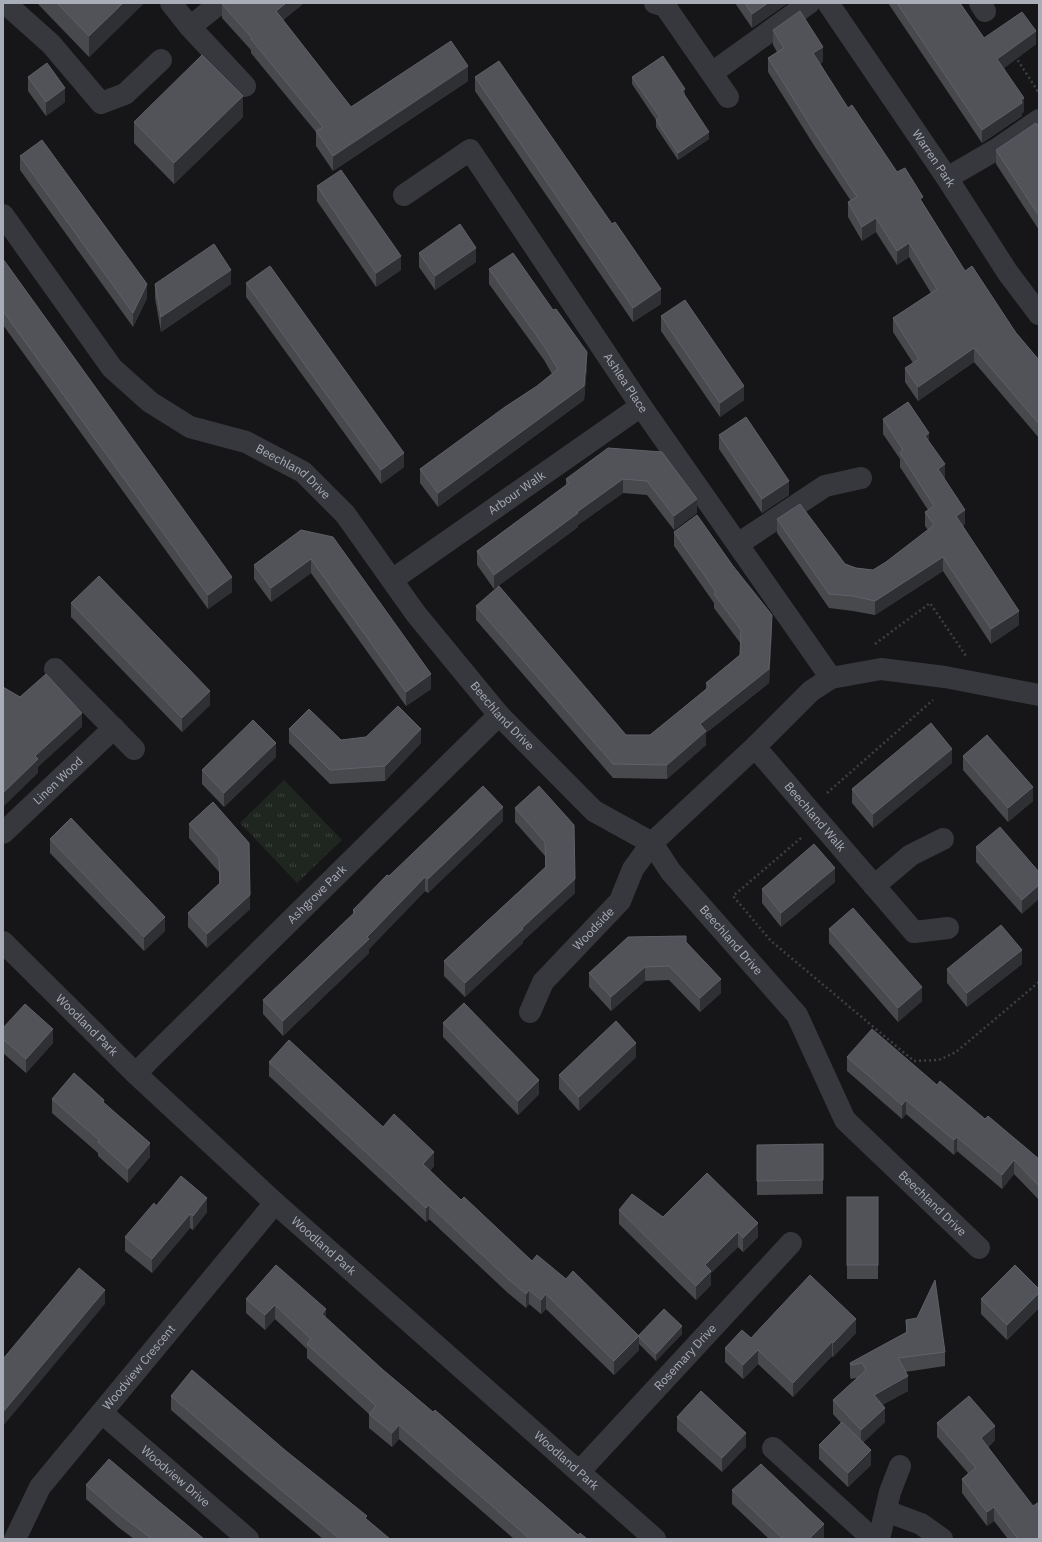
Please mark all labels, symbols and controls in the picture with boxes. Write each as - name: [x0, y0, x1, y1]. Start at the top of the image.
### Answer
- street label: Warren Park: [909, 127, 959, 190]
- street label: Ashlea Place: [601, 350, 652, 416]
- street label: Beechland Drive: [253, 440, 334, 502]
- street label: Arbour Walk: [485, 467, 548, 518]
- street label: Beechland Drive: [467, 678, 538, 754]
- street label: Linen Wood: [30, 753, 86, 808]
- street label: Beechland Walk: [781, 779, 850, 855]
- street label: Ashgrove Park: [284, 861, 350, 927]
- street label: Beechland Drive: [697, 902, 766, 978]
- street label: Woodside: [569, 904, 617, 953]
- street label: Woodland Park: [53, 991, 122, 1059]
- street label: Beechland Drive: [896, 1167, 970, 1239]
- street label: Woodland Park: [288, 1213, 360, 1279]
- street label: Rosemary Drive: [651, 1320, 720, 1393]
- street label: Woodview Crescent: [99, 1321, 178, 1413]
- street label: Woodland Park: [531, 1428, 603, 1493]
- street label: Woodview Drive: [138, 1442, 214, 1510]

